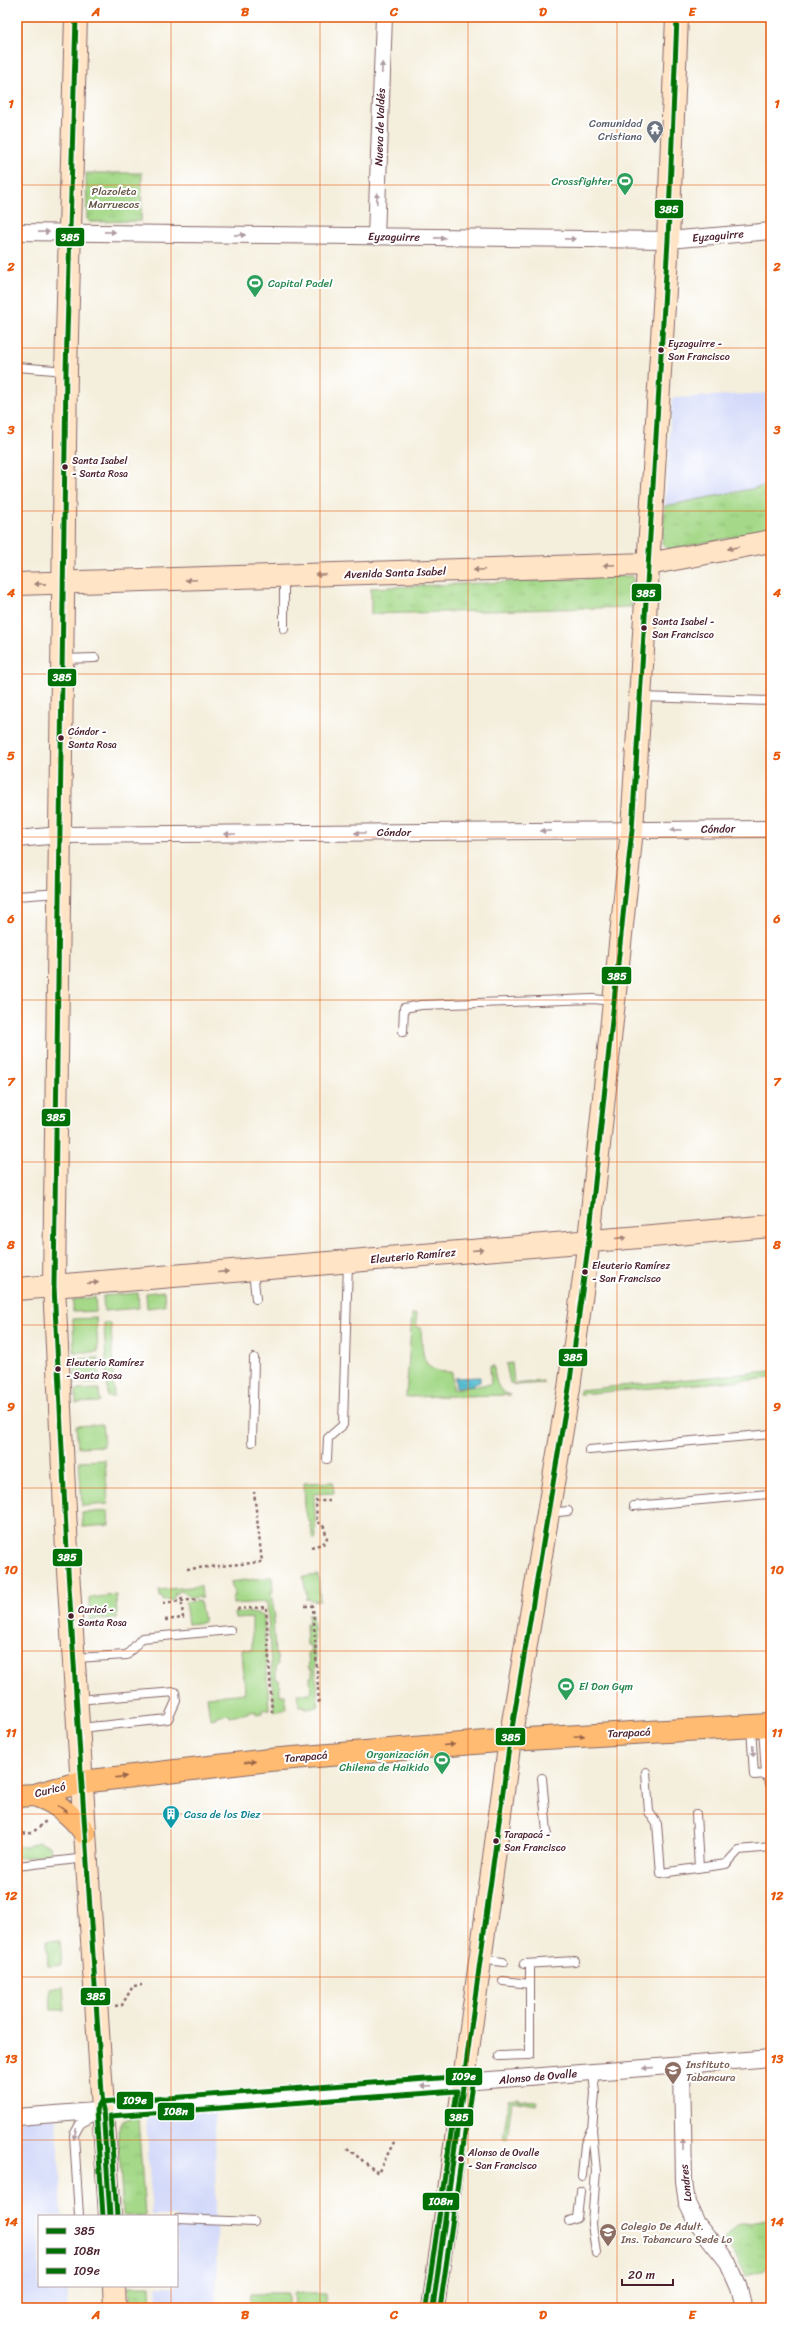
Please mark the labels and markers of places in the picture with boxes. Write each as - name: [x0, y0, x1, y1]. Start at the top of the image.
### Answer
- place label: Comunidad Cristiana: [589, 114, 643, 146]
- temple icon: Comunidad Cristiana: [645, 119, 665, 144]
- sports icon: Crossfighter: [615, 171, 635, 196]
- place label: Crossfighter: [551, 172, 613, 191]
- sports icon: Capital Padel: [245, 273, 265, 298]
- place label: Capital Padel: [268, 274, 333, 293]
- place label: Eyzaguirre - San Francisco: [668, 335, 730, 366]
- marker: Eyzaguirre - San Francisco: [656, 345, 666, 355]
- place label: Santa Isabel - Santa Rosa: [72, 452, 128, 483]
- marker: Santa Isabel - Santa Rosa: [60, 462, 70, 472]
- place label: Santa Isabel - San Francisco: [652, 613, 715, 644]
- marker: Santa Isabel - San Francisco: [639, 623, 649, 633]
- place label: Cóndor - Santa Rosa: [68, 723, 117, 754]
- marker: Cóndor - Santa Rosa: [56, 733, 66, 743]
- place label: Eleuterio Ramírez - San Francisco: [592, 1257, 670, 1288]
- marker: Eleuterio Ramírez - San Francisco: [580, 1267, 590, 1277]
- place label: Eleuterio Ramírez - Santa Rosa: [66, 1354, 144, 1385]
- marker: Eleuterio Ramírez - Santa Rosa: [53, 1364, 63, 1374]
- place label: Curicó - Santa Rosa: [78, 1601, 127, 1632]
- marker: Curicó - Santa Rosa: [66, 1611, 76, 1621]
- sports icon: El Don Gym: [556, 1676, 576, 1701]
- place label: El Don Gym: [579, 1677, 634, 1696]
- place label: Organización Chilena de Haikido: [339, 1745, 429, 1777]
- sports icon: Organización Chilena de Haikido: [432, 1750, 452, 1775]
- building icon: Casa de los Diez: [161, 1804, 181, 1829]
- place label: Casa de los Diez: [184, 1805, 261, 1824]
- place label: Tarapacá - San Francisco: [504, 1826, 566, 1857]
- marker: Tarapacá - San Francisco: [491, 1836, 501, 1846]
- place label: Instituto Tabancura: [685, 2055, 736, 2087]
- school or university icon: Instituto Tabancura: [663, 2060, 683, 2085]
- place label: Alonso de Ovalle - San Francisco: [467, 2144, 539, 2175]
- marker: Alonso de Ovalle - San Francisco: [456, 2154, 466, 2164]
- place label: Colegio De Adult. Ins. Tabancura Sede Lo: [620, 2217, 732, 2249]
- school or university icon: Colegio De Adult. Ins. Tabancura Sede Lo: [598, 2222, 618, 2247]

